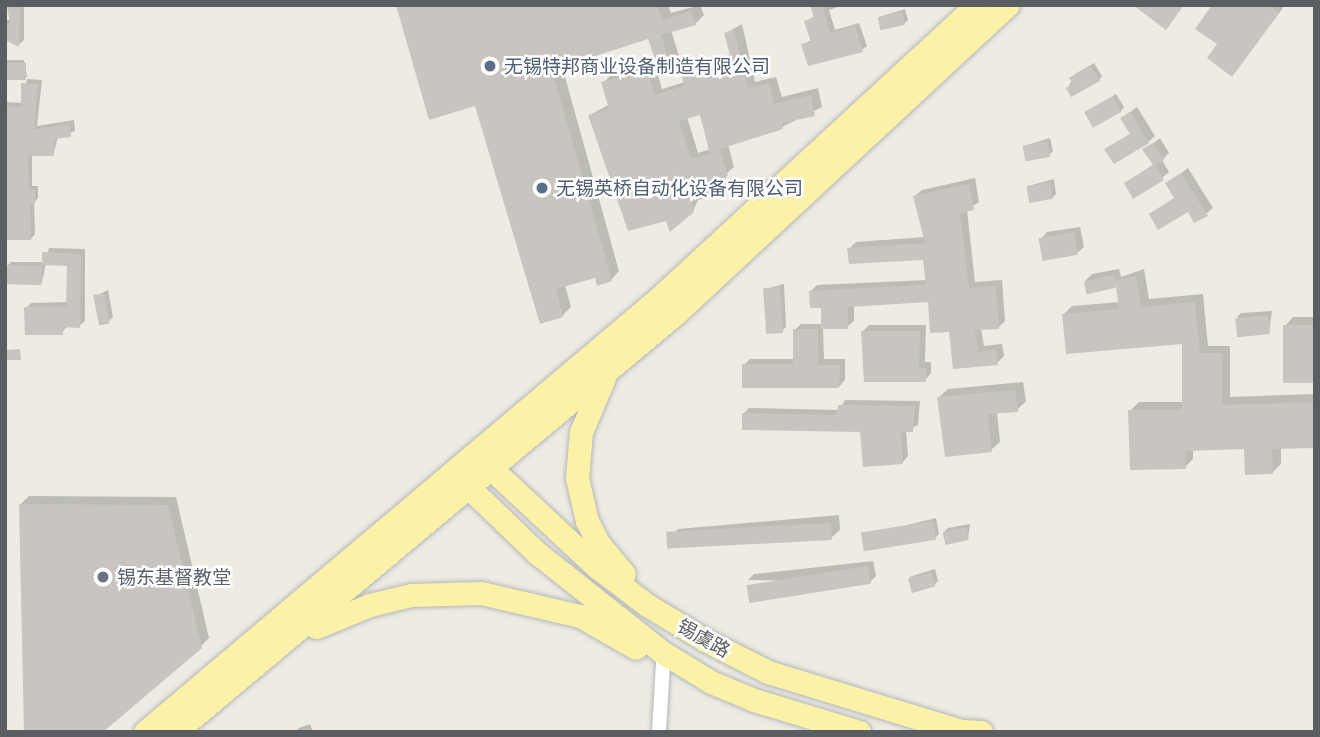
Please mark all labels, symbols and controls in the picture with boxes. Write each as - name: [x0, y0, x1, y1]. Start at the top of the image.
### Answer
- place label: 无锡特邦商业设备制造有限公司: [504, 55, 770, 77]
- marker: 无锡特邦商业设备制造有限公司: [482, 58, 498, 74]
- place label: 无锡英桥自动化设备有限公司: [556, 177, 803, 199]
- marker: 无锡英桥自动化设备有限公司: [534, 180, 550, 196]
- place label: 锡东基督教堂: [117, 566, 231, 588]
- marker: 锡东基督教堂: [95, 569, 111, 585]
- street label: 锡虞路: [674, 614, 734, 662]

